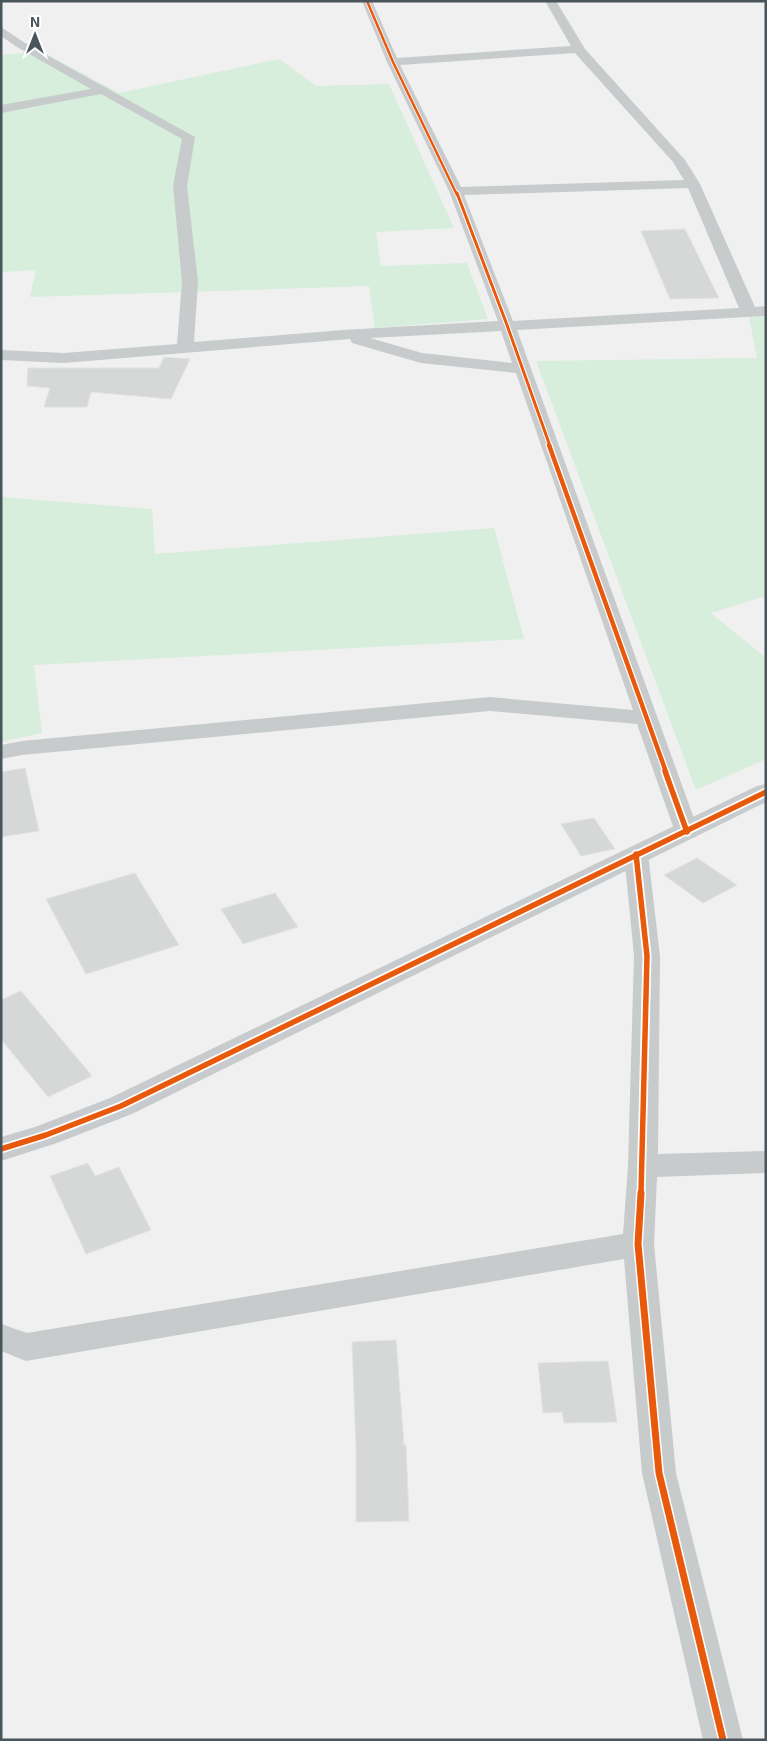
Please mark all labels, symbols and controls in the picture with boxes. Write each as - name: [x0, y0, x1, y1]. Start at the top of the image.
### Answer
- north arrow: [10, 10, 60, 60]
- text: N: [30, 13, 40, 30]

